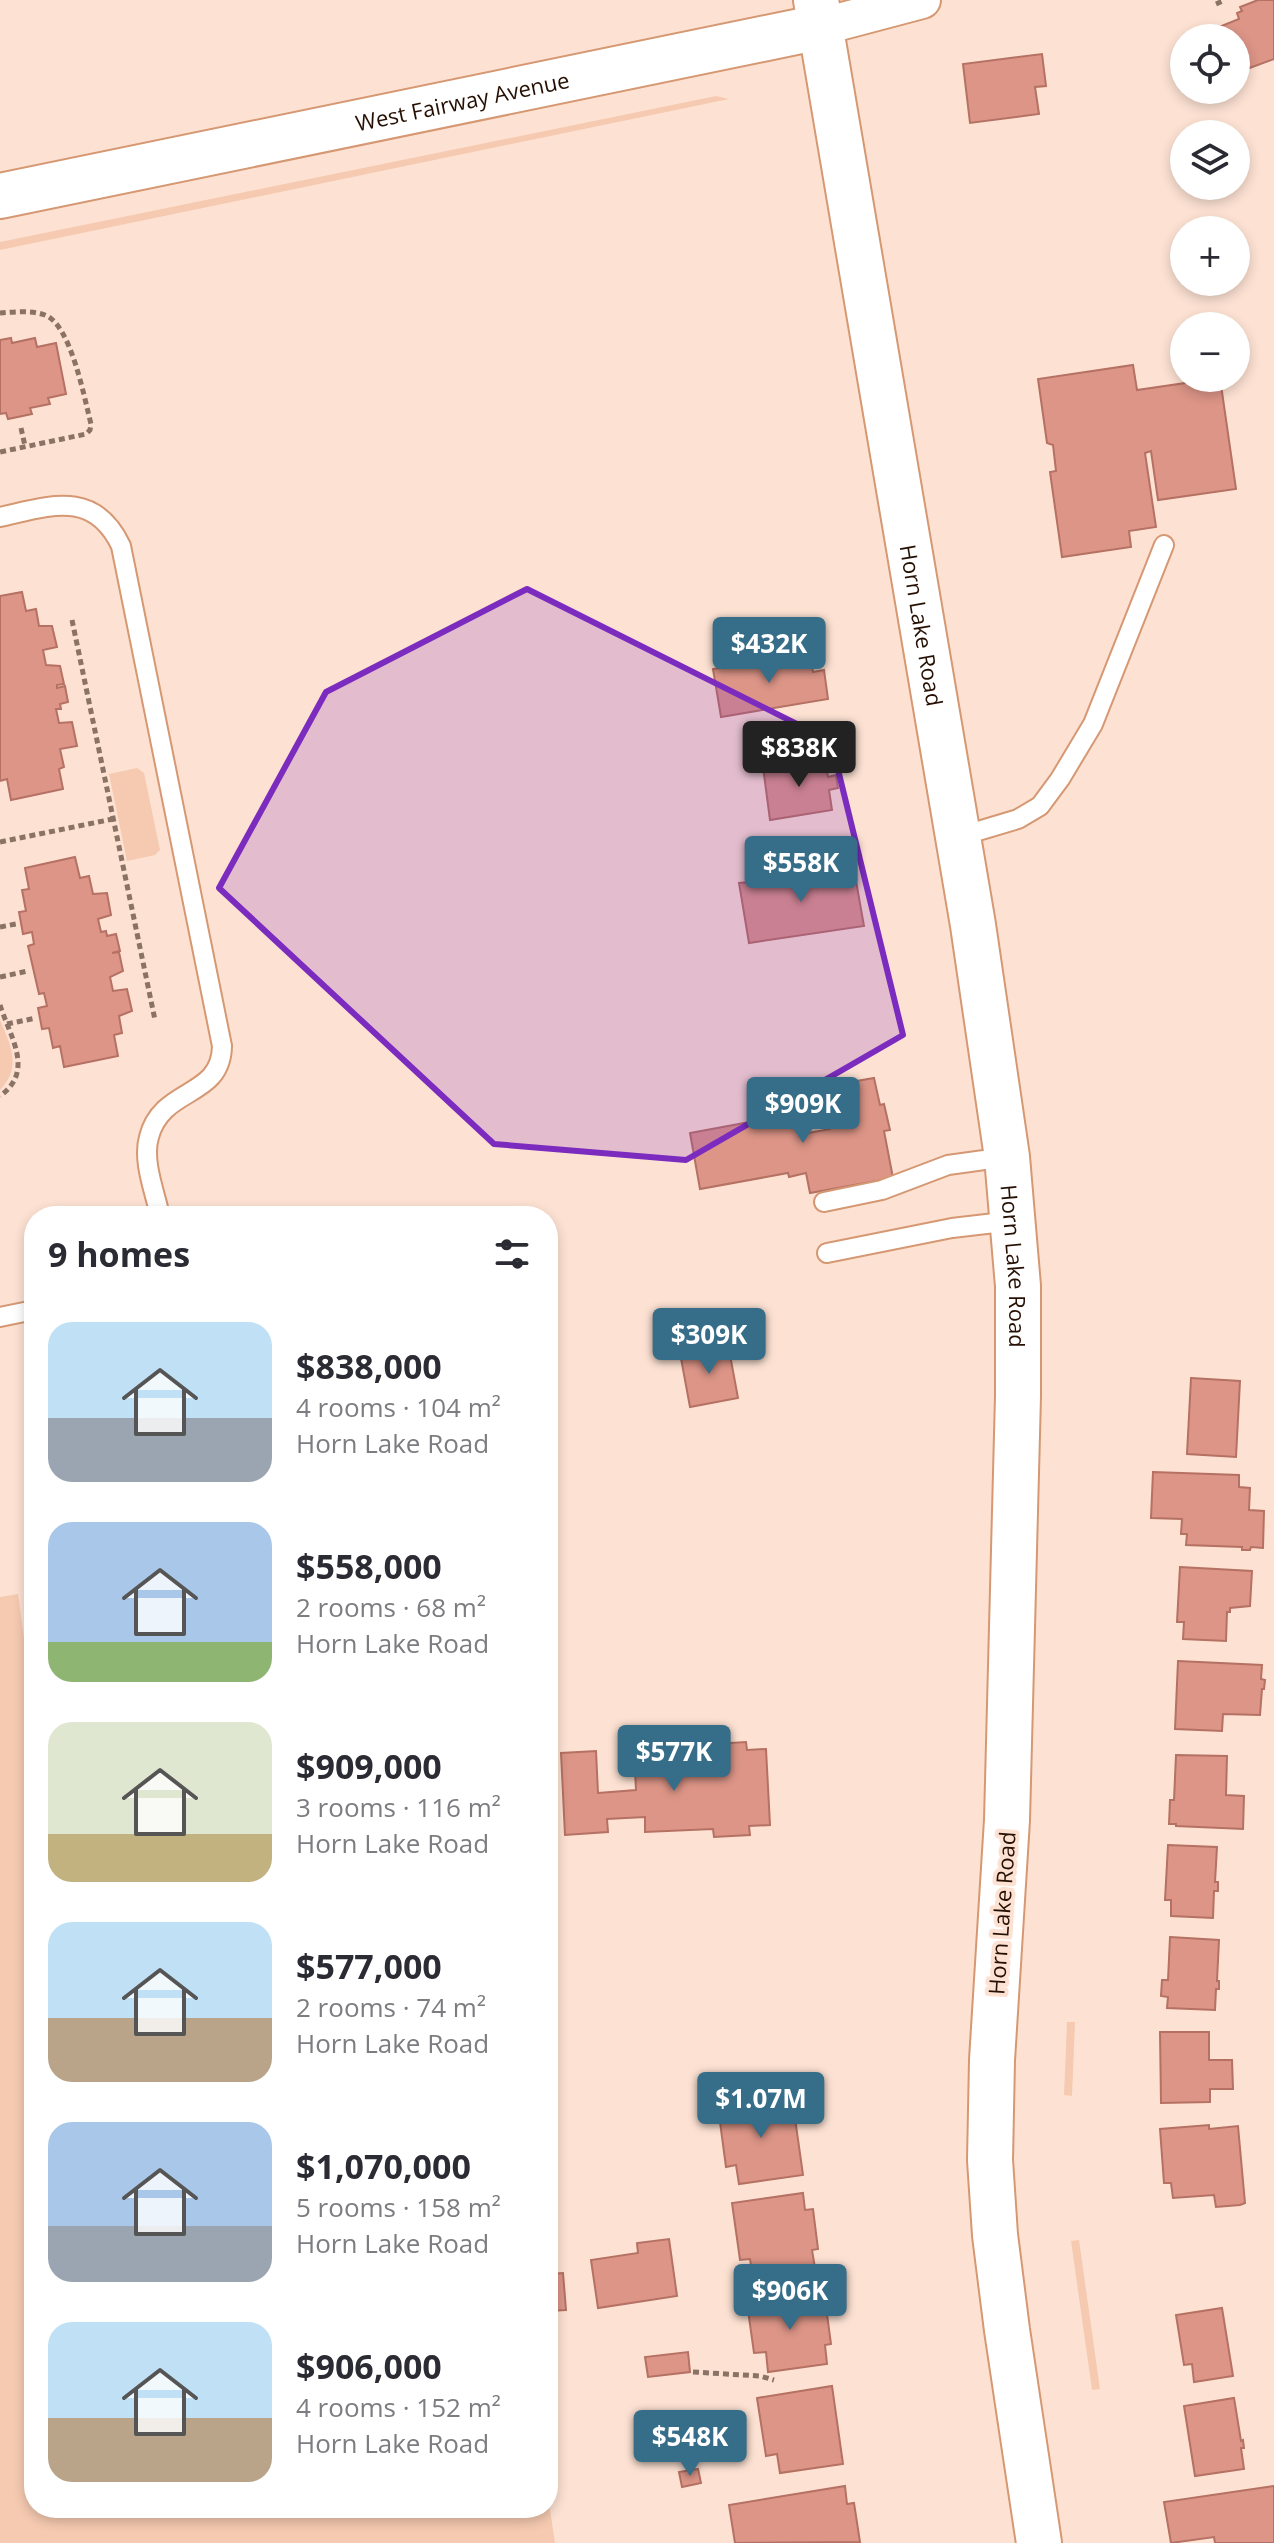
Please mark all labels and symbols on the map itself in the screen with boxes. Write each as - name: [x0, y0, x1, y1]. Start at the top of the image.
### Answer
- street label: West Fairway Avenue: [353, 64, 572, 137]
- street label: Horn Lake Road: [894, 542, 951, 708]
- pin: $432K: [713, 617, 825, 685]
- pin: $838K: [743, 721, 855, 789]
- pin: $558K: [745, 836, 857, 904]
- pin: $909K: [747, 1077, 859, 1145]
- street label: Horn Lake Road: [994, 1183, 1033, 1348]
- pin: $309K: [653, 1308, 765, 1376]
- pin: $577K: [618, 1725, 730, 1793]
- street label: Horn Lake Road: [980, 1830, 1022, 1996]
- pin: $1.07M: [696, 2072, 826, 2140]
- pin: $906K: [734, 2264, 846, 2332]
- pin: $548K: [634, 2410, 746, 2478]

